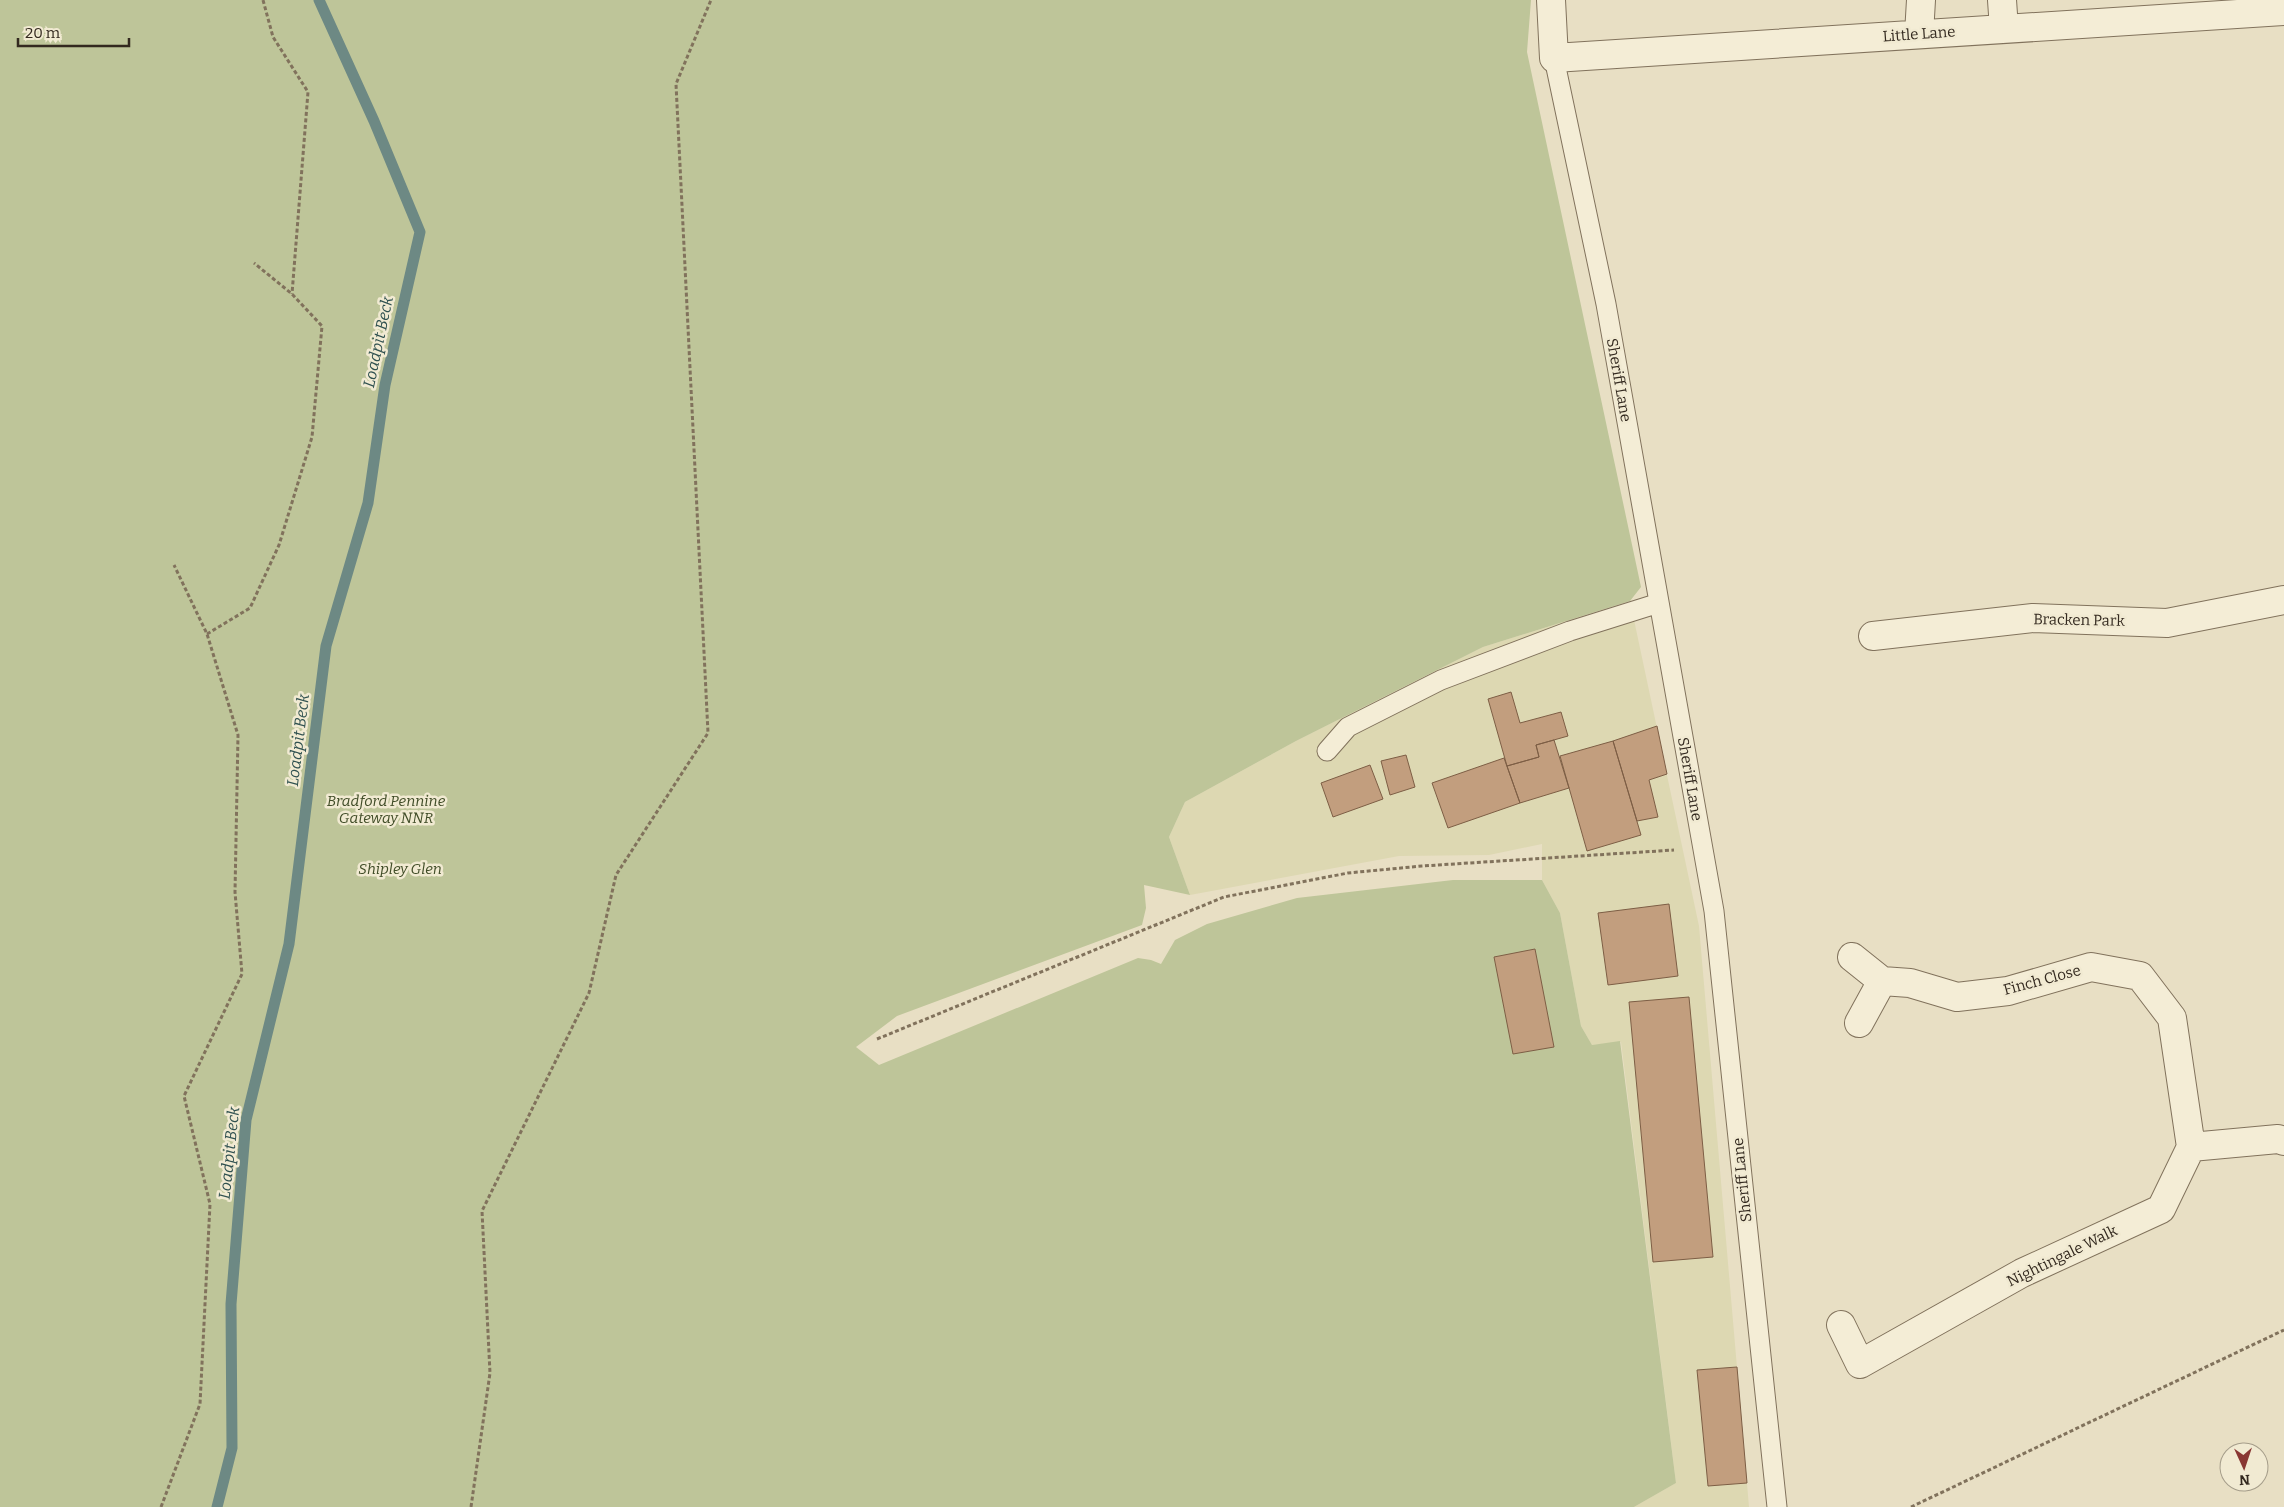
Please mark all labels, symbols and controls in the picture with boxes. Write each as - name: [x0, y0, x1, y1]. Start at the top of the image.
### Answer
- scale bar: [18, 15, 129, 47]
- street label: Little Lane: [1882, 22, 1956, 46]
- text: 20 m: [25, 24, 61, 42]
- water label: Loadpit Beck: [359, 294, 397, 389]
- street label: Sheriff Lane: [1603, 337, 1635, 423]
- street label: Bracken Park: [2033, 610, 2125, 630]
- water label: Loadpit Beck: [283, 692, 313, 787]
- street label: Sheriff Lane: [1674, 736, 1706, 822]
- park label: Bradford Pennine Gateway NNR: [327, 792, 446, 827]
- park label: Shipley Glen: [358, 860, 442, 878]
- street label: Finch Close: [2001, 961, 2083, 999]
- water label: Loadpit Beck: [215, 1106, 243, 1200]
- street label: Sheriff Lane: [1729, 1137, 1755, 1223]
- street label: Nightingale Walk: [2004, 1221, 2120, 1290]
- north arrow: [2219, 1442, 2269, 1492]
- text: N: [2239, 1471, 2250, 1488]

